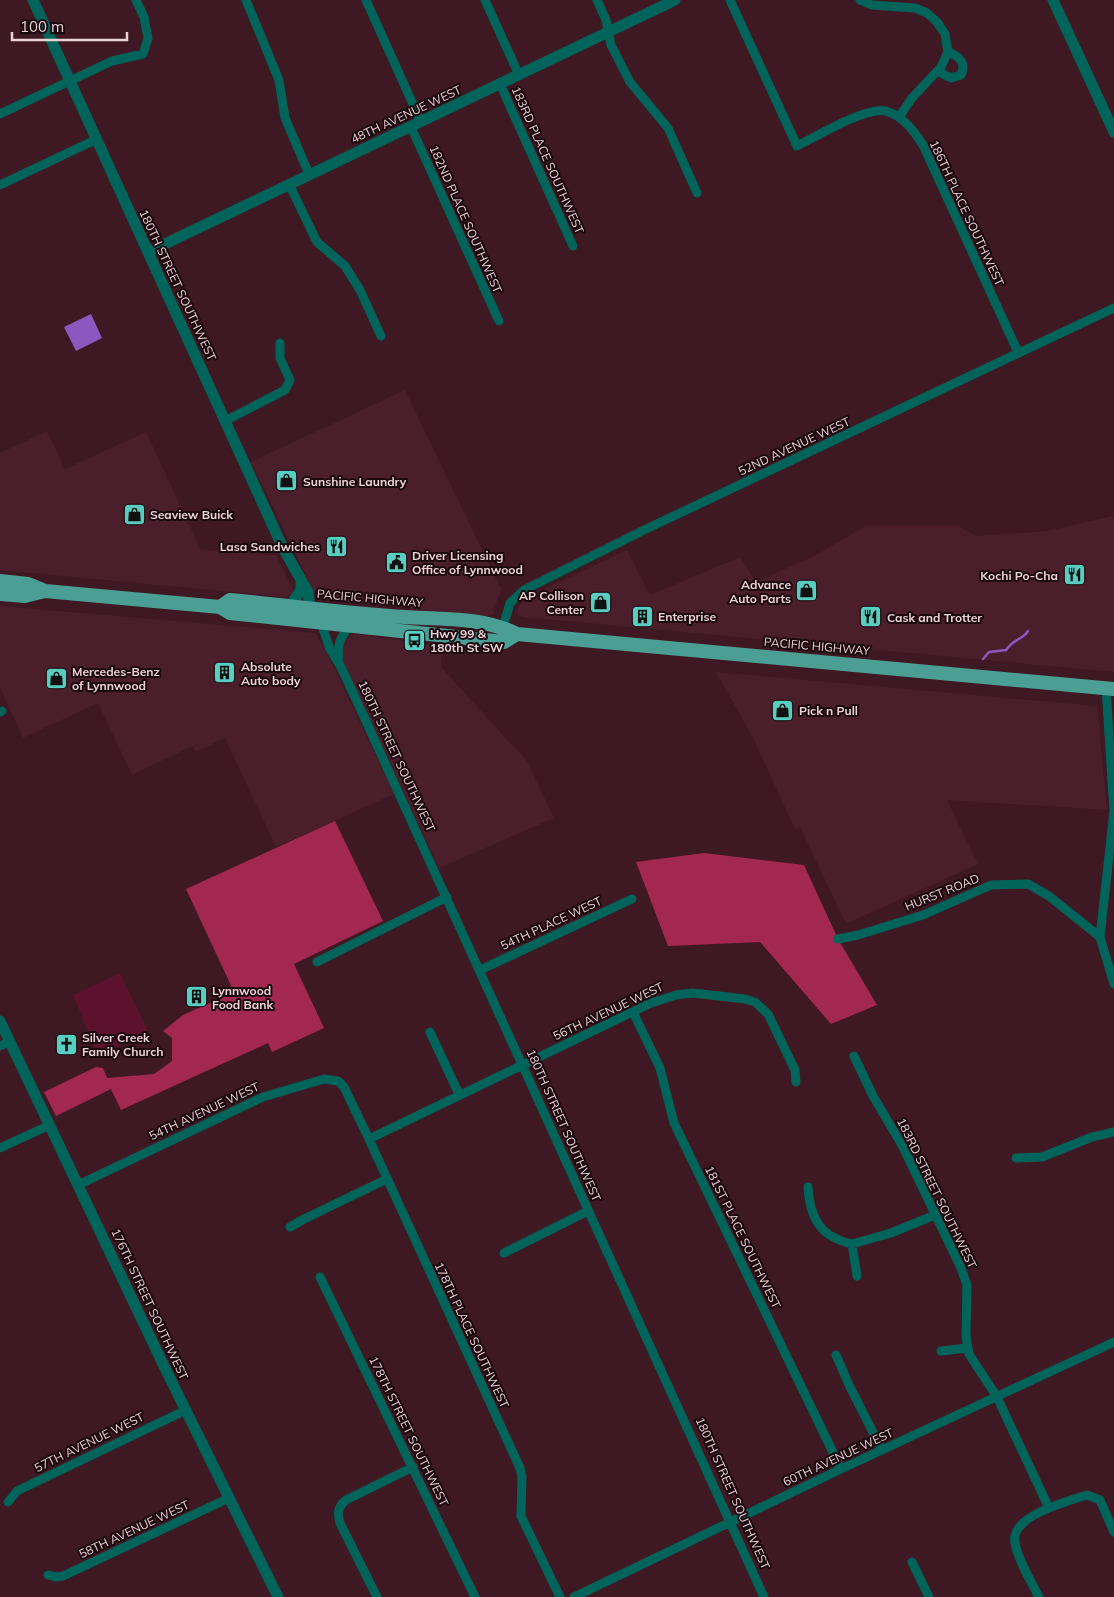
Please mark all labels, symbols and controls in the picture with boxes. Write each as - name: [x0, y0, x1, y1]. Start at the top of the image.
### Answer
- scale bar: [12, 10, 128, 42]
- text: 100 m: [20, 17, 64, 36]
- street label: 48TH AVENUE WEST: [348, 81, 464, 146]
- street label: 183RD PLACE SOUTHWEST: [509, 84, 588, 237]
- street label: 186TH PLACE SOUTHWEST: [927, 138, 1008, 289]
- street label: 182ND PLACE SOUTHWEST: [426, 143, 506, 296]
- street label: 180TH STREET SOUTHWEST: [136, 207, 220, 364]
- street label: 52ND AVENUE WEST: [736, 413, 853, 479]
- shop icon: Sunshine Laundry: [275, 469, 299, 493]
- place label: Sunshine Laundry: [303, 474, 407, 489]
- shop icon: Seaview Buick: [122, 502, 146, 526]
- place label: Seaview Buick: [150, 507, 233, 522]
- restaurant icon: Lasa Sandwiches: [324, 534, 348, 558]
- place label: Lasa Sandwiches: [220, 539, 320, 554]
- place label: Driver Licensing Office of Lynnwood: [412, 548, 523, 577]
- public building icon: Driver Licensing Office of Lynnwood: [384, 550, 408, 574]
- restaurant icon: Kochi Po-Cha: [1062, 563, 1086, 587]
- place label: Kochi Po-Cha: [980, 568, 1058, 583]
- place label: Advance Auto Parts: [729, 577, 791, 606]
- shop icon: Advance Auto Parts: [795, 579, 819, 603]
- street label: PACIFIC HIGHWAY: [316, 586, 424, 610]
- place label: AP Collison Center: [519, 588, 584, 617]
- shop icon: AP Collison Center: [588, 590, 612, 614]
- building icon: Enterprise: [630, 604, 654, 628]
- restaurant icon: Cask and Trotter: [859, 605, 883, 629]
- place label: Enterprise: [658, 609, 716, 624]
- place label: Cask and Trotter: [887, 610, 982, 625]
- place label: Hwy 99 & 180th St SW: [430, 626, 504, 655]
- bus stop icon: Hwy 99 & 180th St SW: [402, 628, 426, 652]
- street label: PACIFIC HIGHWAY: [763, 634, 871, 658]
- place label: Absolute Auto body: [241, 659, 301, 688]
- building icon: Absolute Auto body: [213, 661, 237, 685]
- place label: Mercedes-Benz of Lynnwood: [72, 664, 160, 693]
- shop icon: Mercedes-Benz of Lynnwood: [44, 666, 68, 690]
- street label: 180TH STREET SOUTHWEST: [355, 678, 439, 835]
- shop icon: Pick n Pull: [771, 698, 795, 722]
- place label: Pick n Pull: [799, 703, 858, 718]
- street label: HURST ROAD: [903, 870, 981, 914]
- street label: 54TH PLACE WEST: [498, 893, 605, 953]
- street label: 56TH AVENUE WEST: [550, 978, 666, 1043]
- place label: Lynnwood Food Bank: [212, 983, 274, 1012]
- building icon: Lynnwood Food Bank: [184, 985, 208, 1009]
- place label: Silver Creek Family Church: [82, 1030, 163, 1059]
- church icon: Silver Creek Family Church: [54, 1032, 78, 1056]
- street label: 180TH STREET SOUTHWEST: [524, 1047, 605, 1204]
- street label: 54TH AVENUE WEST: [146, 1078, 262, 1143]
- street label: 183RD STREET SOUTHWEST: [894, 1115, 980, 1272]
- street label: 181ST PLACE SOUTHWEST: [702, 1163, 785, 1312]
- street label: 176TH STREET SOUTHWEST: [108, 1226, 192, 1383]
- street label: 178TH PLACE SOUTHWEST: [432, 1260, 513, 1411]
- street label: 178TH STREET SOUTHWEST: [366, 1354, 452, 1509]
- street label: 57TH AVENUE WEST: [32, 1409, 147, 1475]
- street label: 180TH STREET SOUTHWEST: [693, 1415, 774, 1572]
- street label: 60TH AVENUE WEST: [780, 1424, 896, 1489]
- street label: 58TH AVENUE WEST: [76, 1496, 192, 1561]

